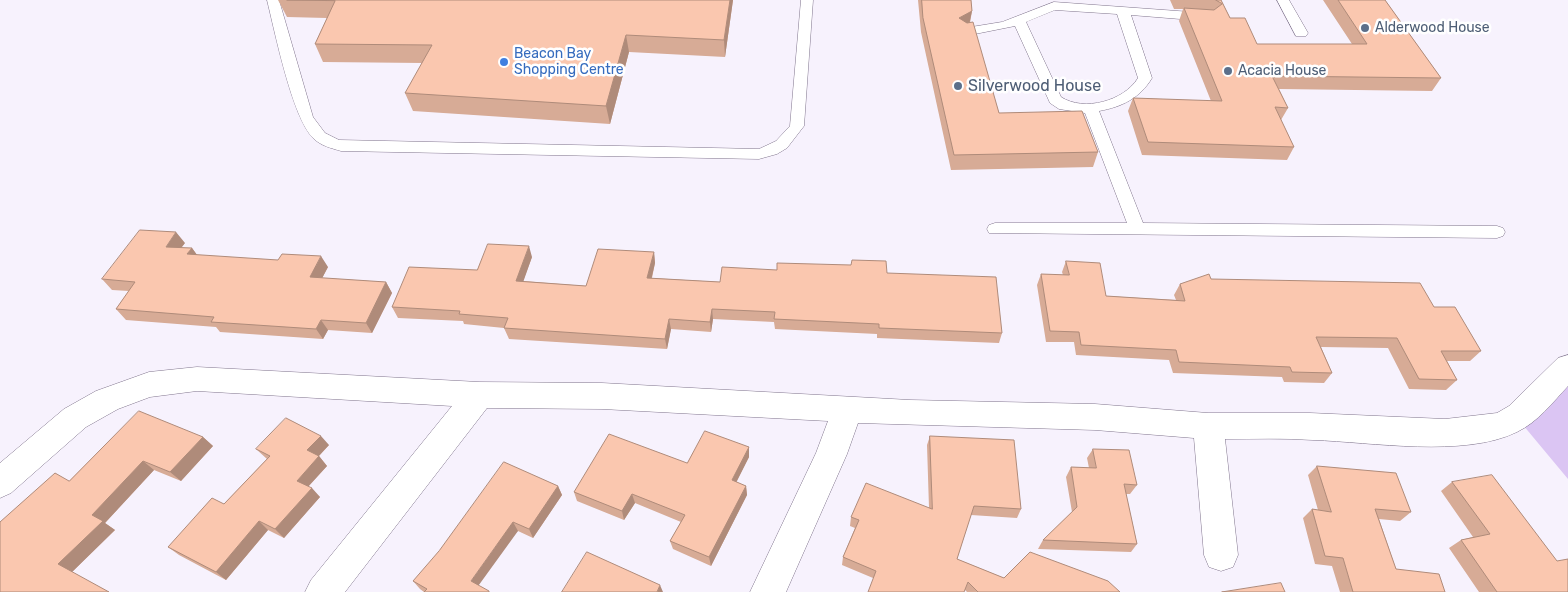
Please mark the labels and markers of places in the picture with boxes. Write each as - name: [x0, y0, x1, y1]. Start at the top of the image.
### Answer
- place label: Alderwood House: [1375, 20, 1490, 36]
- marker: Alderwood House: [1359, 22, 1371, 34]
- place label: Beacon Bay Shopping Centre: [514, 46, 624, 78]
- marker: Beacon Bay Shopping Centre: [498, 56, 510, 68]
- place label: Acacia House: [1238, 63, 1326, 79]
- marker: Acacia House: [1222, 65, 1234, 77]
- place label: Silverwood House: [968, 76, 1101, 96]
- marker: Silverwood House: [952, 80, 964, 92]

